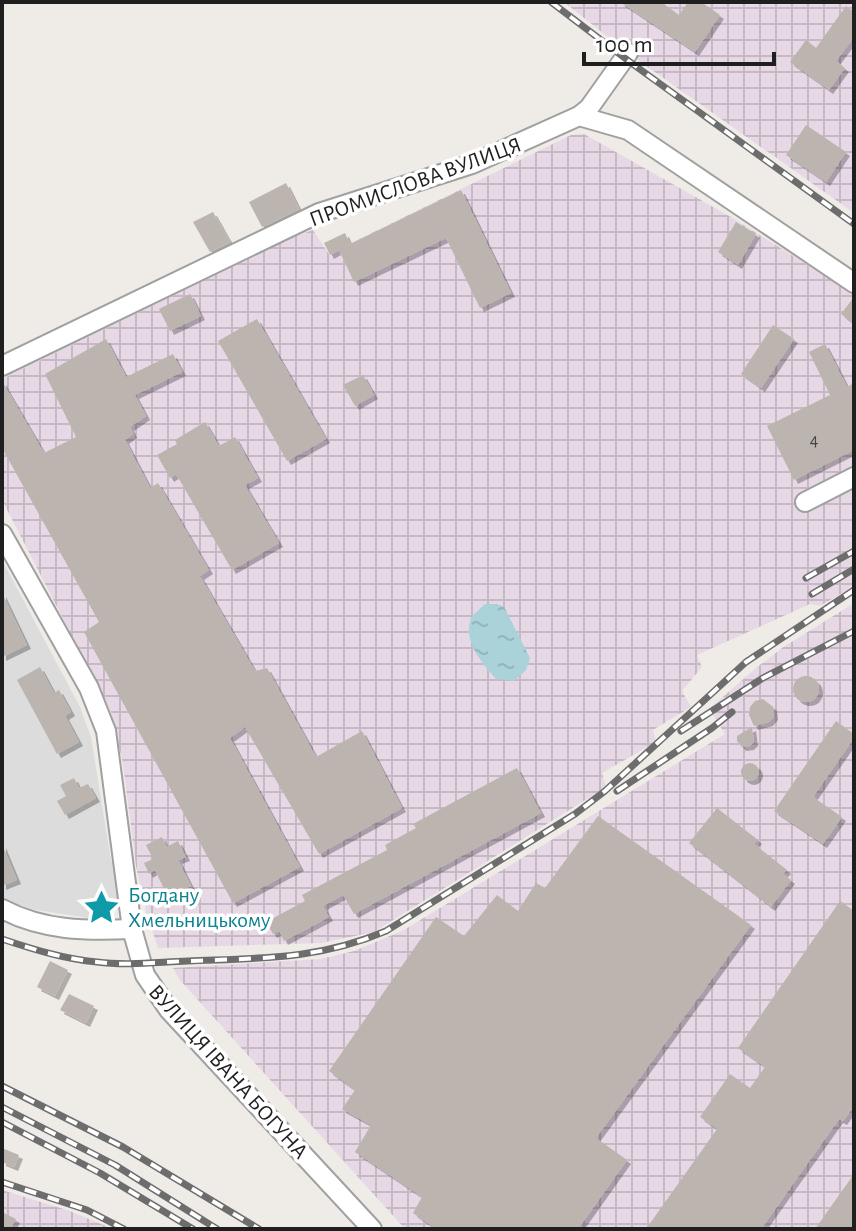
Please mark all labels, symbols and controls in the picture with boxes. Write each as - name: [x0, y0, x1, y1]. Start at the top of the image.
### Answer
- scale bar: [584, 16, 774, 66]
- text: 100 m: [596, 33, 653, 57]
- street label: ПРОМИСЛОВА ВУЛИЦЯ: [306, 133, 524, 231]
- house number: 4: [810, 432, 819, 450]
- place label: Богдану Хмельницькому: [128, 884, 271, 931]
- place icon: Богдану Хмельницькому: [83, 888, 121, 926]
- street label: ВУЛИЦЯ ІВАНА БОГУНА: [145, 980, 312, 1163]

